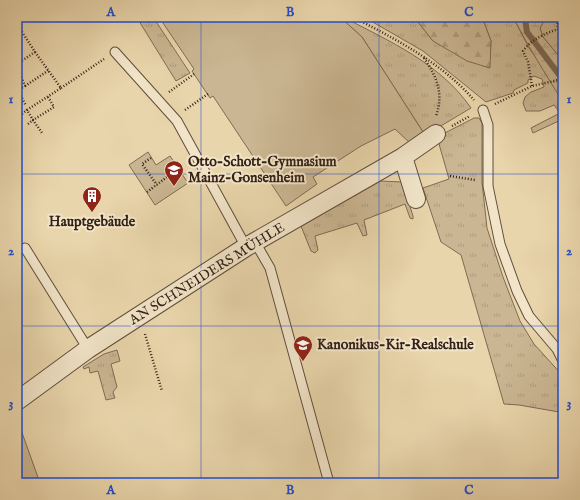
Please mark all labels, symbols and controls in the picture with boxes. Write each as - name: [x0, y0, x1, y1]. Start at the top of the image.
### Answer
- text: A: [106, 4, 117, 21]
- text: B: [286, 4, 295, 21]
- text: C: [464, 4, 474, 21]
- text: 1: [9, 91, 14, 108]
- text: 1: [567, 91, 572, 108]
- place label: Otto-Schott-Gymnasium Mainz-Gonsenheim: [188, 153, 337, 187]
- school or university icon: Otto-Schott-Gymnasium Mainz-Gonsenheim: [163, 159, 185, 187]
- building icon: Hauptgebäude: [81, 185, 103, 213]
- place label: Hauptgebäude: [49, 213, 136, 231]
- street label: AN SCHNEIDERS MÜHLE: [125, 218, 288, 330]
- text: 2: [8, 243, 14, 260]
- text: 2: [566, 243, 572, 260]
- school or university icon: Kanonikus-Kir-Realschule: [292, 334, 314, 362]
- place label: Kanonikus-Kir-Realschule: [317, 336, 474, 354]
- text: 3: [9, 395, 14, 412]
- text: 3: [567, 395, 572, 412]
- text: A: [106, 482, 117, 499]
- text: B: [286, 482, 295, 499]
- text: C: [464, 482, 474, 499]

